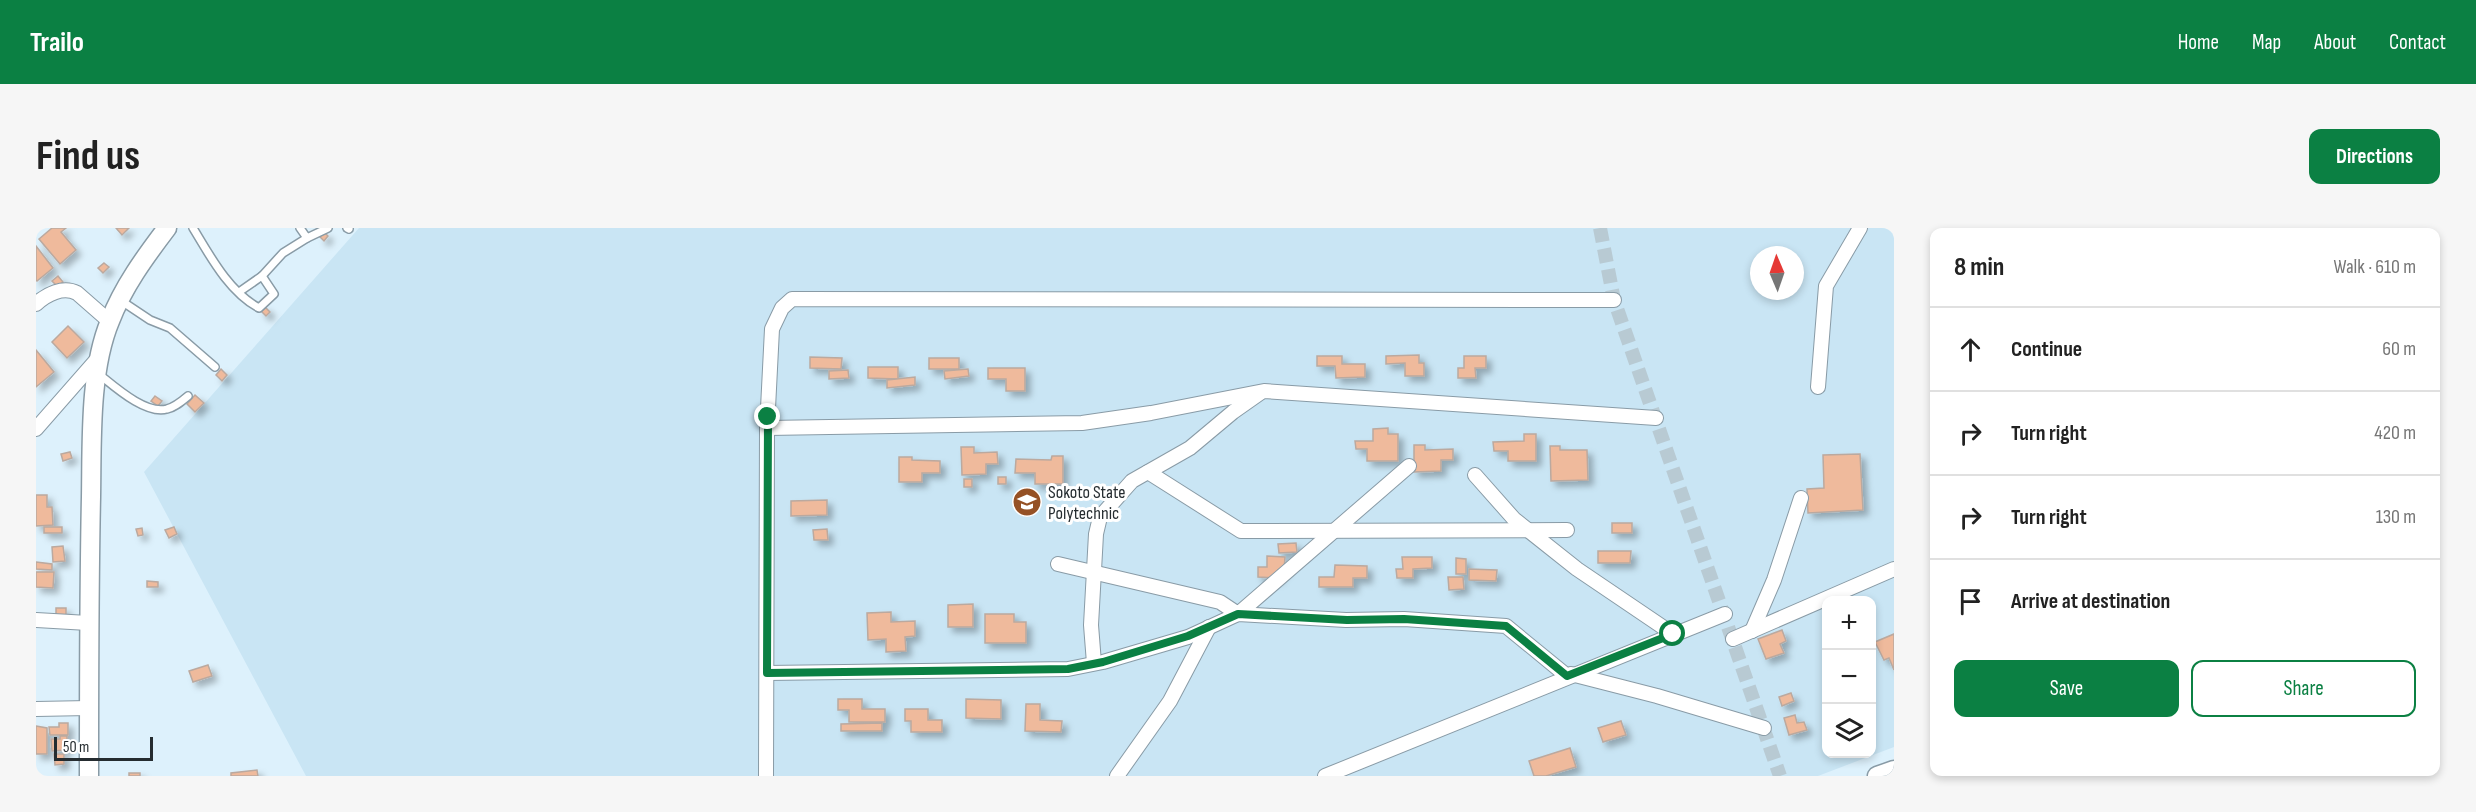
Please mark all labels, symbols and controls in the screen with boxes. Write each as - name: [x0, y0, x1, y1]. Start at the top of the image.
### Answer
- text: Trailo: [30, 26, 84, 59]
- text: Home: [2178, 30, 2219, 55]
- text: Map: [2252, 30, 2281, 55]
- text: About: [2314, 30, 2356, 55]
- text: Contact: [2389, 30, 2446, 55]
- button: Directions: [2309, 129, 2440, 184]
- text: Find us: [36, 131, 140, 182]
- north arrow: [1750, 246, 1804, 300]
- text: 8 min: [1954, 252, 2004, 283]
- text: Walk · 610 m: [2333, 255, 2416, 279]
- icon: ahead: [1954, 333, 1987, 366]
- text: Continue: [2011, 336, 2082, 363]
- text: 60 m: [2382, 337, 2416, 361]
- route end: [754, 403, 780, 429]
- icon: right: [1954, 417, 1987, 450]
- text: Turn right: [2011, 420, 2087, 447]
- text: 420 m: [2374, 421, 2416, 445]
- place label: Sokoto State Polytechnic: [1048, 482, 1126, 524]
- school or university icon: Sokoto State Polytechnic: [1011, 486, 1043, 518]
- icon: right: [1954, 501, 1987, 534]
- text: Turn right: [2011, 504, 2087, 531]
- text: 130 m: [2376, 505, 2416, 529]
- icon: arrive: [1954, 585, 1987, 618]
- text: Arrive at destination: [2011, 588, 2170, 615]
- map controls: [1822, 596, 1876, 758]
- button: +: [1822, 596, 1876, 650]
- route start: [1659, 620, 1685, 646]
- button: −: [1822, 650, 1876, 704]
- button: Save: [1954, 660, 2179, 717]
- button: Share: [2191, 660, 2416, 717]
- button: layers: [1822, 704, 1876, 758]
- scale bar: [54, 734, 153, 762]
- text: 50 m: [63, 738, 89, 757]

